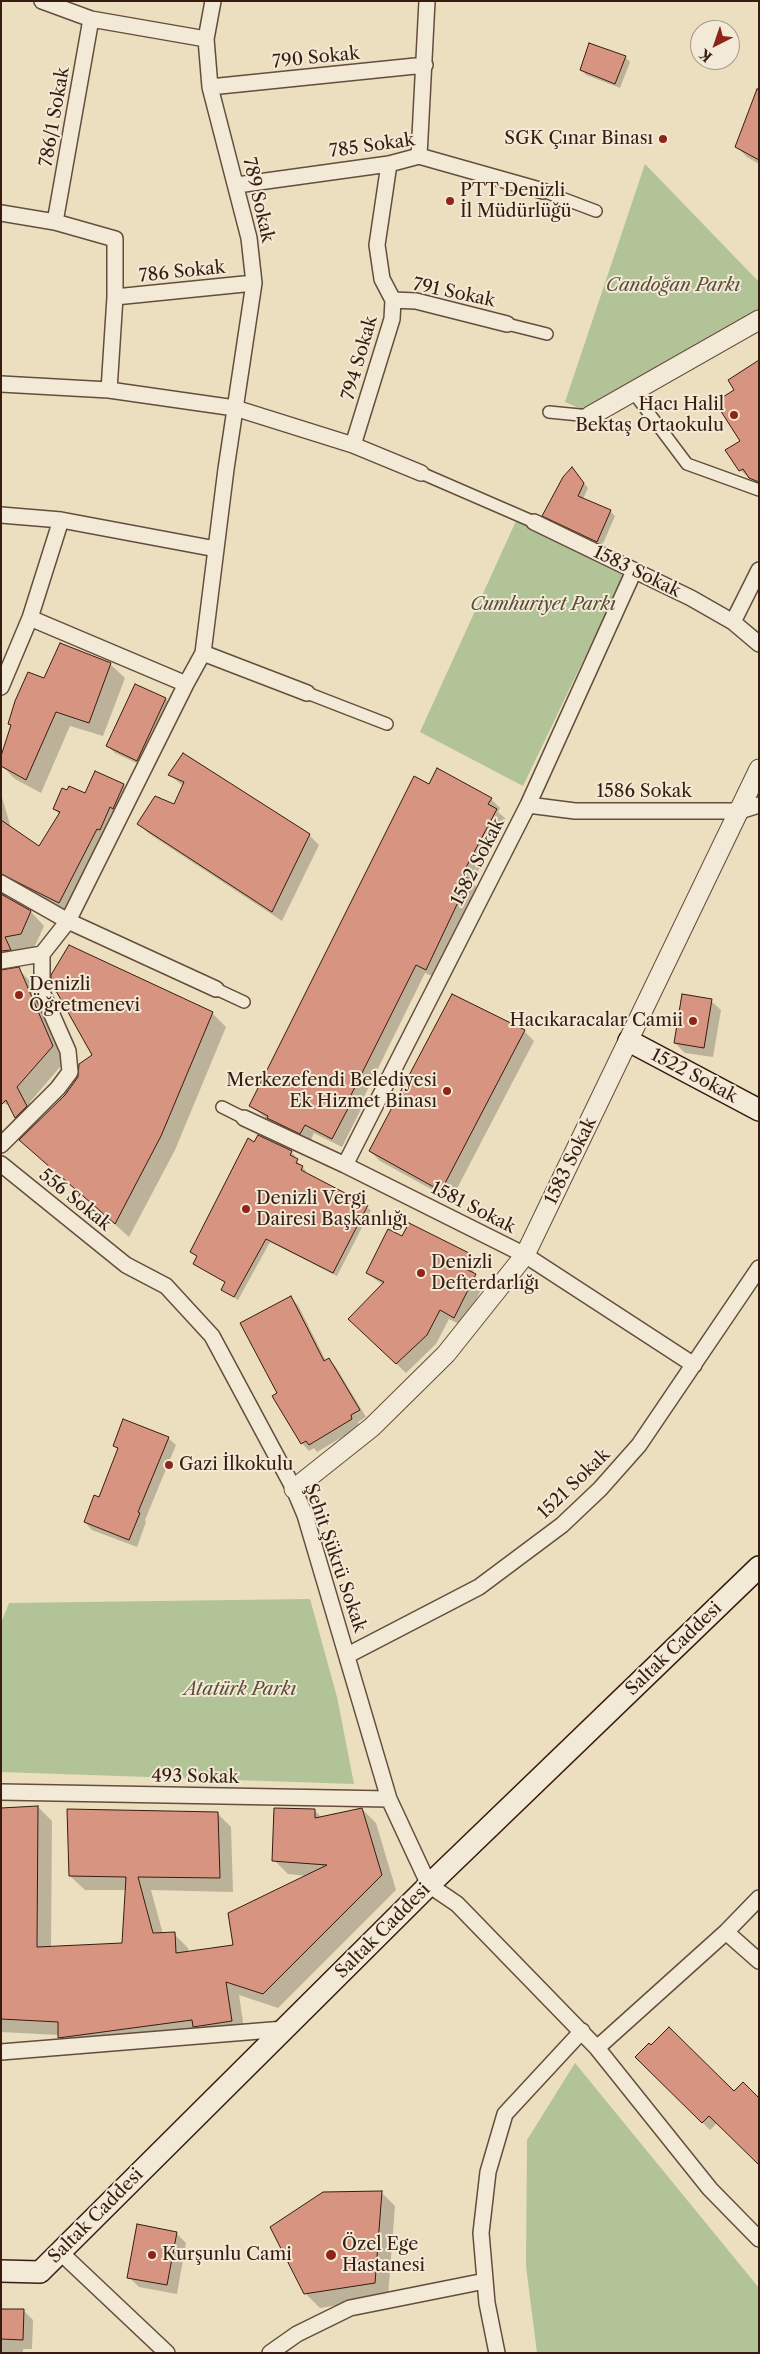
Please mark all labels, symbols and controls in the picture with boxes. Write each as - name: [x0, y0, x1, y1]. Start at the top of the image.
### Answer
- north arrow: [690, 20, 740, 70]
- street label: 790 Sokak: [271, 43, 361, 73]
- text: K: [696, 45, 716, 66]
- street label: 786/1 Sokak: [36, 66, 74, 168]
- place label: SGK Çınar Binası: [504, 128, 653, 150]
- street label: 785 Sokak: [328, 129, 416, 163]
- marker: SGK Çınar Binası: [657, 133, 669, 145]
- street label: 789 Sokak: [238, 155, 278, 245]
- place label: PTT Denizli İl Müdürlüğü: [460, 180, 571, 222]
- marker: PTT Denizli İl Müdürlüğü: [444, 195, 456, 207]
- street label: 786 Sokak: [138, 257, 226, 287]
- street label: 791 Sokak: [411, 274, 497, 312]
- park label: Candoğan Parkı: [606, 275, 740, 297]
- street label: 794 Sokak: [338, 314, 382, 402]
- place label: Hacı Halil Bektaş Ortaokulu: [575, 394, 724, 436]
- marker: Hacı Halil Bektaş Ortaokulu: [728, 409, 740, 421]
- street label: 1583 Sokak: [590, 542, 684, 602]
- park label: Cumhuriyet Parkı: [470, 594, 616, 616]
- street label: 1586 Sokak: [596, 781, 692, 803]
- street label: 1582 Sokak: [447, 815, 509, 909]
- place label: Denizli Öğretmenevi: [29, 974, 140, 1016]
- marker: Denizli Öğretmenevi: [13, 989, 25, 1001]
- place label: Hacıkaracalar Camii: [510, 1010, 683, 1032]
- marker: Hacıkaracalar Camii: [687, 1015, 699, 1027]
- street label: 1522 Sokak: [647, 1044, 741, 1108]
- place label: Merkezefendi Belediyesi Ek Hizmet Binası: [226, 1070, 437, 1112]
- marker: Merkezefendi Belediyesi Ek Hizmet Binası: [441, 1085, 453, 1097]
- street label: 1583 Sokak: [541, 1114, 601, 1208]
- street label: 556 Sokak: [35, 1164, 115, 1236]
- street label: 1581 Sokak: [427, 1177, 519, 1239]
- place label: Denizli Vergi Dairesi Başkanlığı: [256, 1188, 407, 1230]
- marker: Denizli Vergi Dairesi Başkanlığı: [240, 1203, 252, 1215]
- place label: Denizli Defterdarlığı: [431, 1252, 539, 1294]
- marker: Denizli Defterdarlığı: [415, 1267, 427, 1279]
- street label: 1521 Sokak: [533, 1444, 615, 1524]
- place label: Gazi İlkokulu: [179, 1454, 293, 1476]
- marker: Gazi İlkokulu: [163, 1459, 175, 1471]
- street label: Şehit Şükrü Sokak: [299, 1481, 371, 1635]
- street label: Saltak Caddesi: [621, 1598, 727, 1700]
- park label: Atatürk Parkı: [184, 1679, 296, 1701]
- street label: 493 Sokak: [151, 1765, 239, 1789]
- street label: Saltak Caddesi: [331, 1879, 435, 1983]
- street label: Saltak Caddesi: [44, 2164, 148, 2268]
- place label: Özel Ege Hastanesi: [342, 2234, 425, 2276]
- place label: Kurşunlu Cami: [162, 2244, 292, 2266]
- marker: Özel Ege Hastanesi: [324, 2248, 338, 2262]
- marker: Kurşunlu Cami: [146, 2249, 158, 2261]

